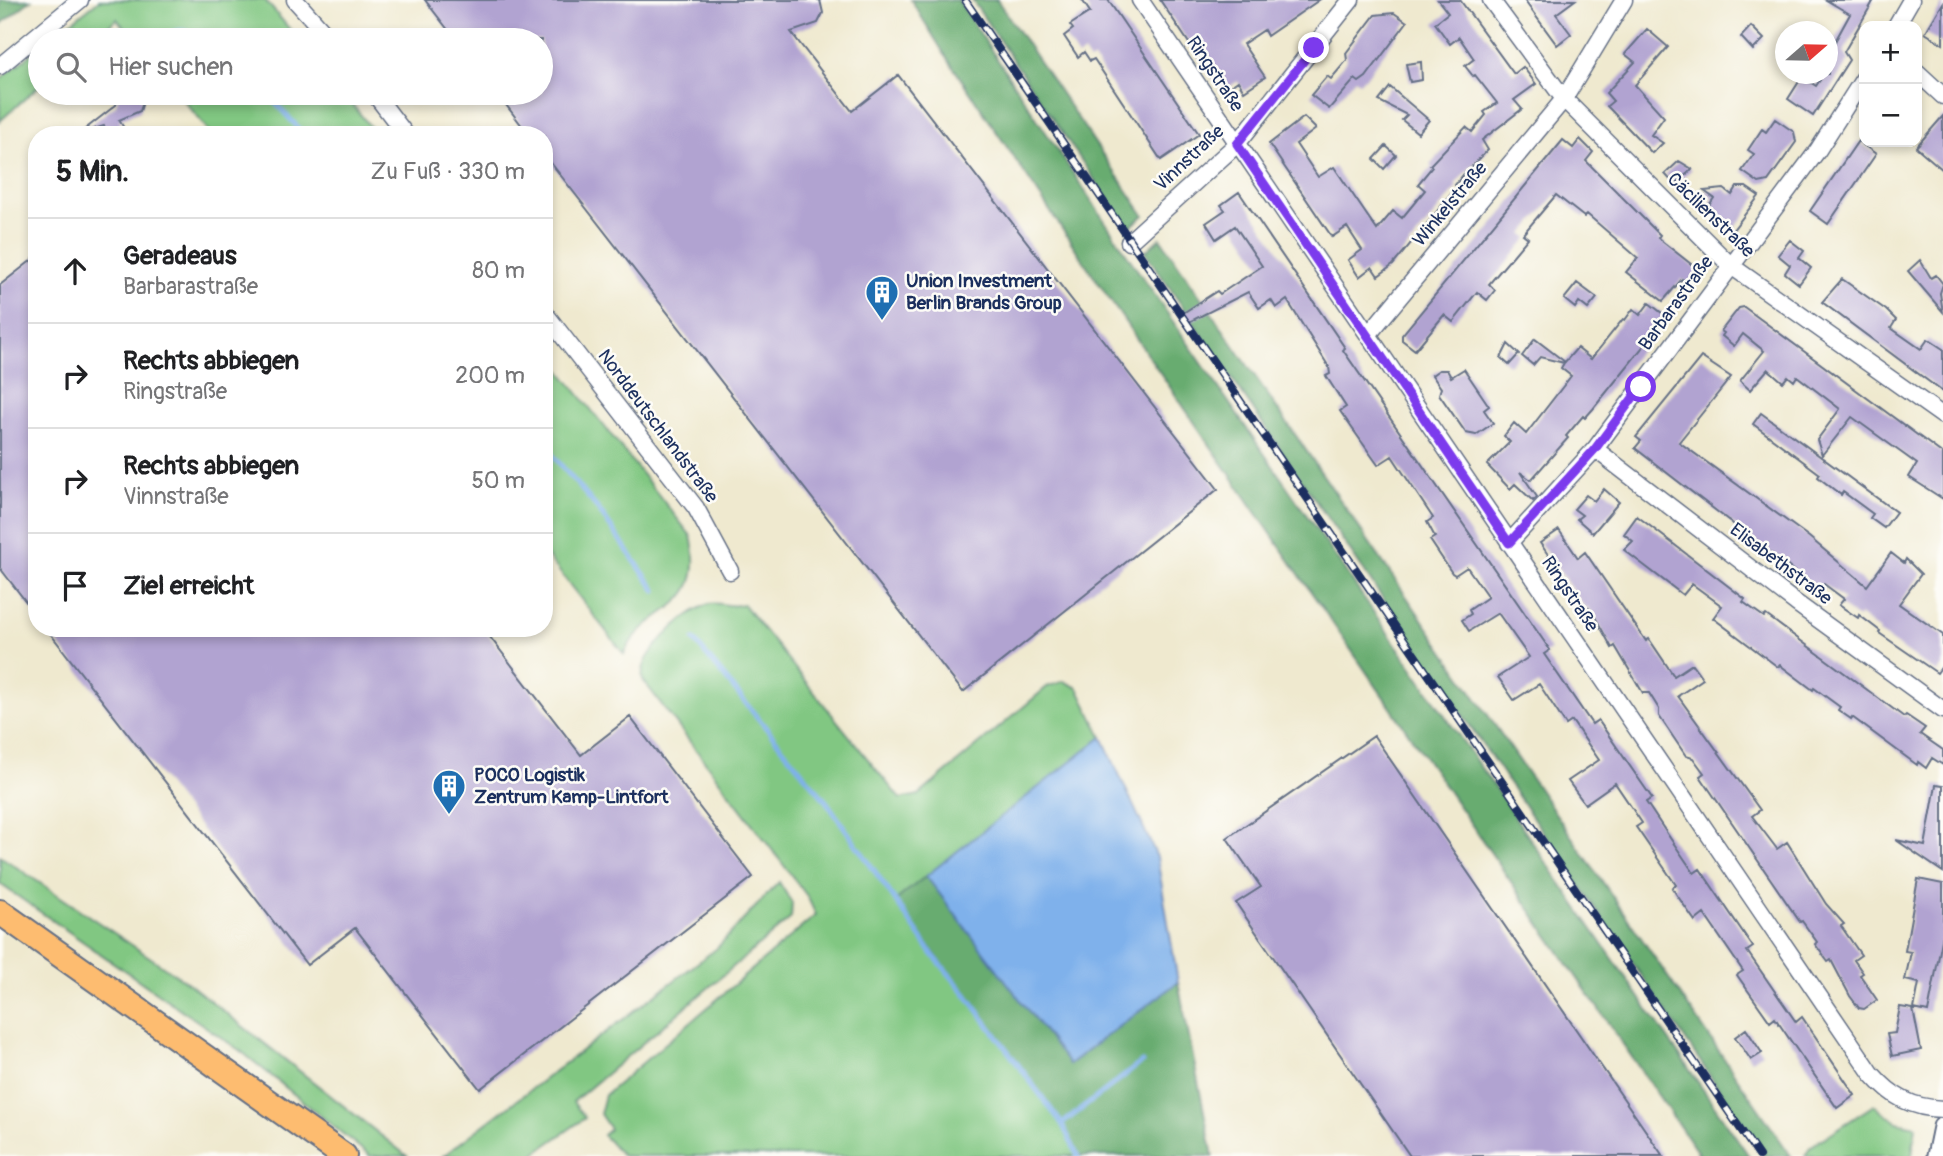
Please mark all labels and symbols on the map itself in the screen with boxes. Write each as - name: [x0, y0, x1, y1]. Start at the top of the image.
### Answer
- north arrow: [1775, 21, 1838, 84]
- street label: Ringstraße: [1181, 32, 1249, 117]
- route end: [1298, 32, 1329, 63]
- street label: Vinnstraße: [1149, 119, 1230, 197]
- street label: Winkelstraße: [1408, 156, 1493, 251]
- street label: Cäcilienstraße: [1662, 167, 1760, 263]
- street label: Barbarastraße: [1633, 250, 1719, 355]
- place label: Union Investment Berlin Brands Group: [906, 269, 1062, 315]
- building icon: Union Investment Berlin Brands Group: [863, 273, 901, 322]
- street label: Norddeutschlandstraße: [592, 344, 724, 508]
- route start: [1625, 371, 1656, 402]
- street label: Elisabethstraße: [1725, 518, 1837, 611]
- street label: Ringstraße: [1536, 552, 1604, 637]
- place label: POCO Logistik Zentrum Kamp-Lintfort: [474, 763, 670, 809]
- building icon: POCO Logistik Zentrum Kamp-Lintfort: [430, 767, 468, 816]

